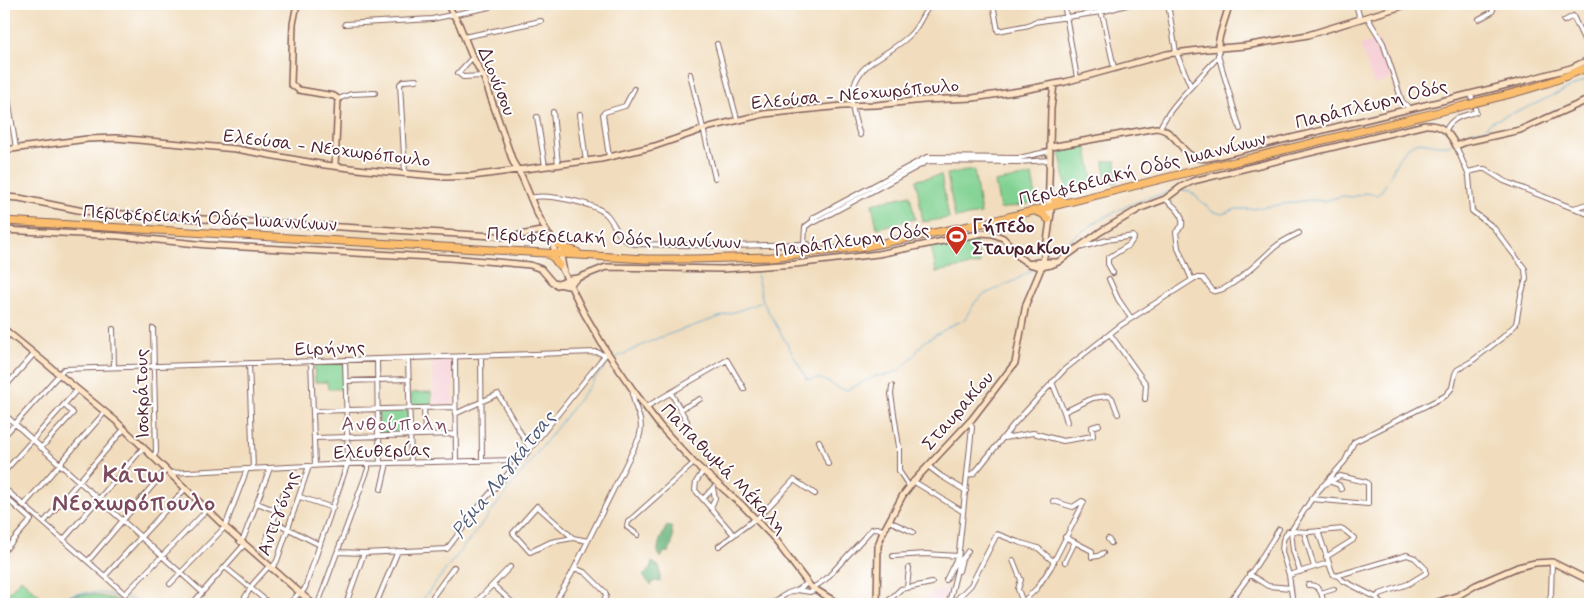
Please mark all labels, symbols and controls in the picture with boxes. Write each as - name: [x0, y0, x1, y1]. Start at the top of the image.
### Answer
- street label: Διονύσου: [472, 44, 522, 120]
- street label: Ελεούσα - Νεοχωρόπουλο: [750, 73, 960, 116]
- street label: Παράπλευρη Οδός: [1293, 73, 1450, 135]
- street label: Ελεούσα - Νεοχωρόπουλο: [222, 123, 432, 174]
- street label: Περιφερειακή Οδός Ιωαννίνων: [1016, 127, 1269, 212]
- street label: Περιφερειακή Οδός Ιωαννίνων: [82, 199, 337, 238]
- place label: Γήπεδο Σταυρακίου: [972, 214, 1070, 261]
- street label: Παράπλευρη Οδός: [773, 217, 931, 264]
- street label: Περιφερειακή Οδός Ιωαννίνων: [487, 222, 741, 255]
- sports icon: Γήπεδο Σταυρακίου: [944, 224, 968, 255]
- street label: Ειρήνης: [294, 335, 366, 362]
- street label: Ισοκράτους: [129, 349, 156, 439]
- street label: Σταυρακίου: [917, 366, 1000, 456]
- street label: Παπαθωμά Μέκαλη: [655, 398, 793, 540]
- water label: Ρέμα Λαγκάτσας: [446, 405, 563, 544]
- district label: Ανθούπολη: [341, 411, 449, 438]
- street label: Ελευθερίας: [333, 437, 431, 466]
- district label: Κάτω Νεοχωρόπουλο: [52, 460, 216, 519]
- street label: Αντιγόνης: [252, 468, 305, 559]

